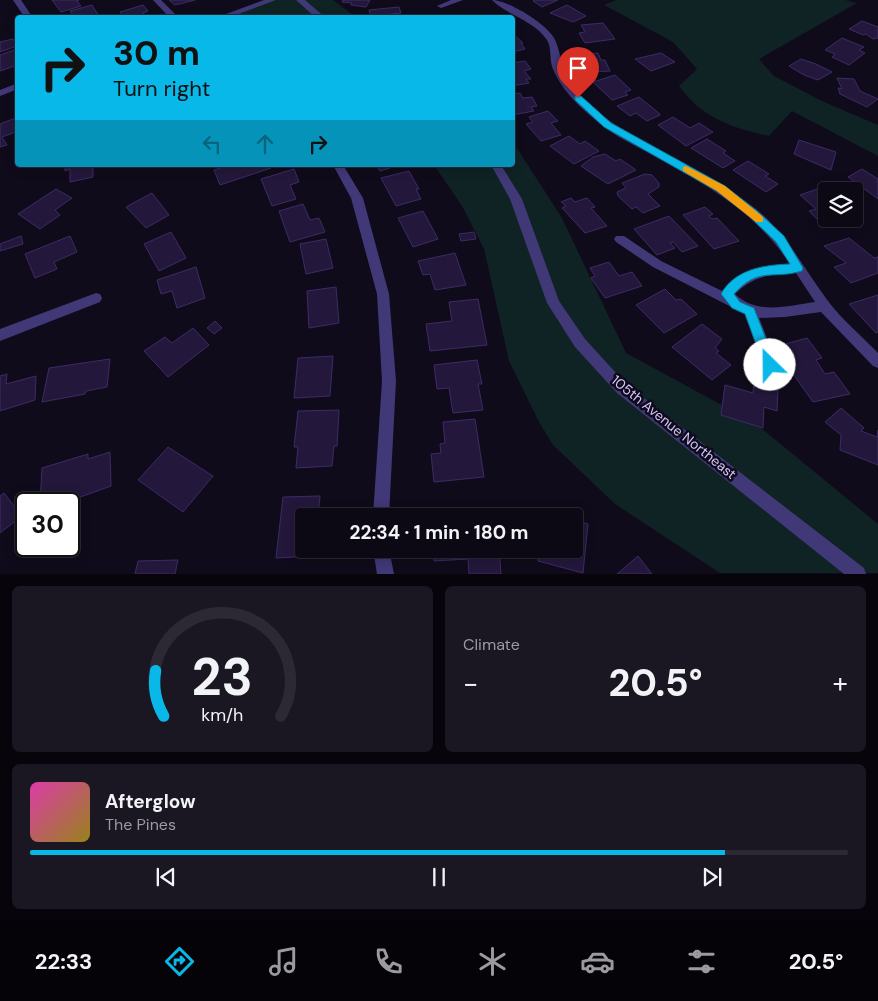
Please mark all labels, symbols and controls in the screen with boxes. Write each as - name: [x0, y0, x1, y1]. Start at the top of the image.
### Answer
- text: 30 m: [113, 30, 200, 76]
- icon: right: [30, 35, 95, 100]
- pin: [557, 47, 599, 98]
- icon: arrive: [564, 54, 592, 82]
- text: Turn right: [113, 74, 210, 103]
- icon: left: [198, 130, 226, 158]
- icon: ahead: [251, 130, 279, 158]
- icon: right: [304, 130, 332, 158]
- map controls: [818, 182, 863, 227]
- button: layers: [818, 182, 863, 227]
- position arrow: [743, 338, 795, 390]
- street label: 105th Avenue Northeast: [608, 371, 740, 483]
- speed limit sign: 30: [15, 492, 80, 557]
- text: 22:34 · 1 min · 180 m: [350, 520, 528, 545]
- text: Climate: [463, 634, 520, 655]
- text: 23: [192, 643, 253, 711]
- text: 20.5°: [608, 658, 703, 708]
- text: −: [463, 665, 478, 702]
- text: +: [833, 665, 848, 702]
- text: km/h: [201, 703, 244, 727]
- text: Afterglow: [105, 789, 196, 814]
- text: The Pines: [105, 814, 176, 835]
- icon: previous: [152, 863, 180, 891]
- icon: pause: [425, 863, 453, 891]
- icon: next: [698, 863, 726, 891]
- icon: directions: [162, 944, 197, 979]
- icon: music: [266, 944, 301, 979]
- icon: phone: [371, 944, 406, 979]
- icon: climate: [475, 944, 510, 979]
- icon: car: [580, 944, 615, 979]
- icon: filters: [684, 944, 719, 979]
- text: 22:33: [35, 947, 92, 976]
- text: 20.5°: [789, 947, 843, 976]

